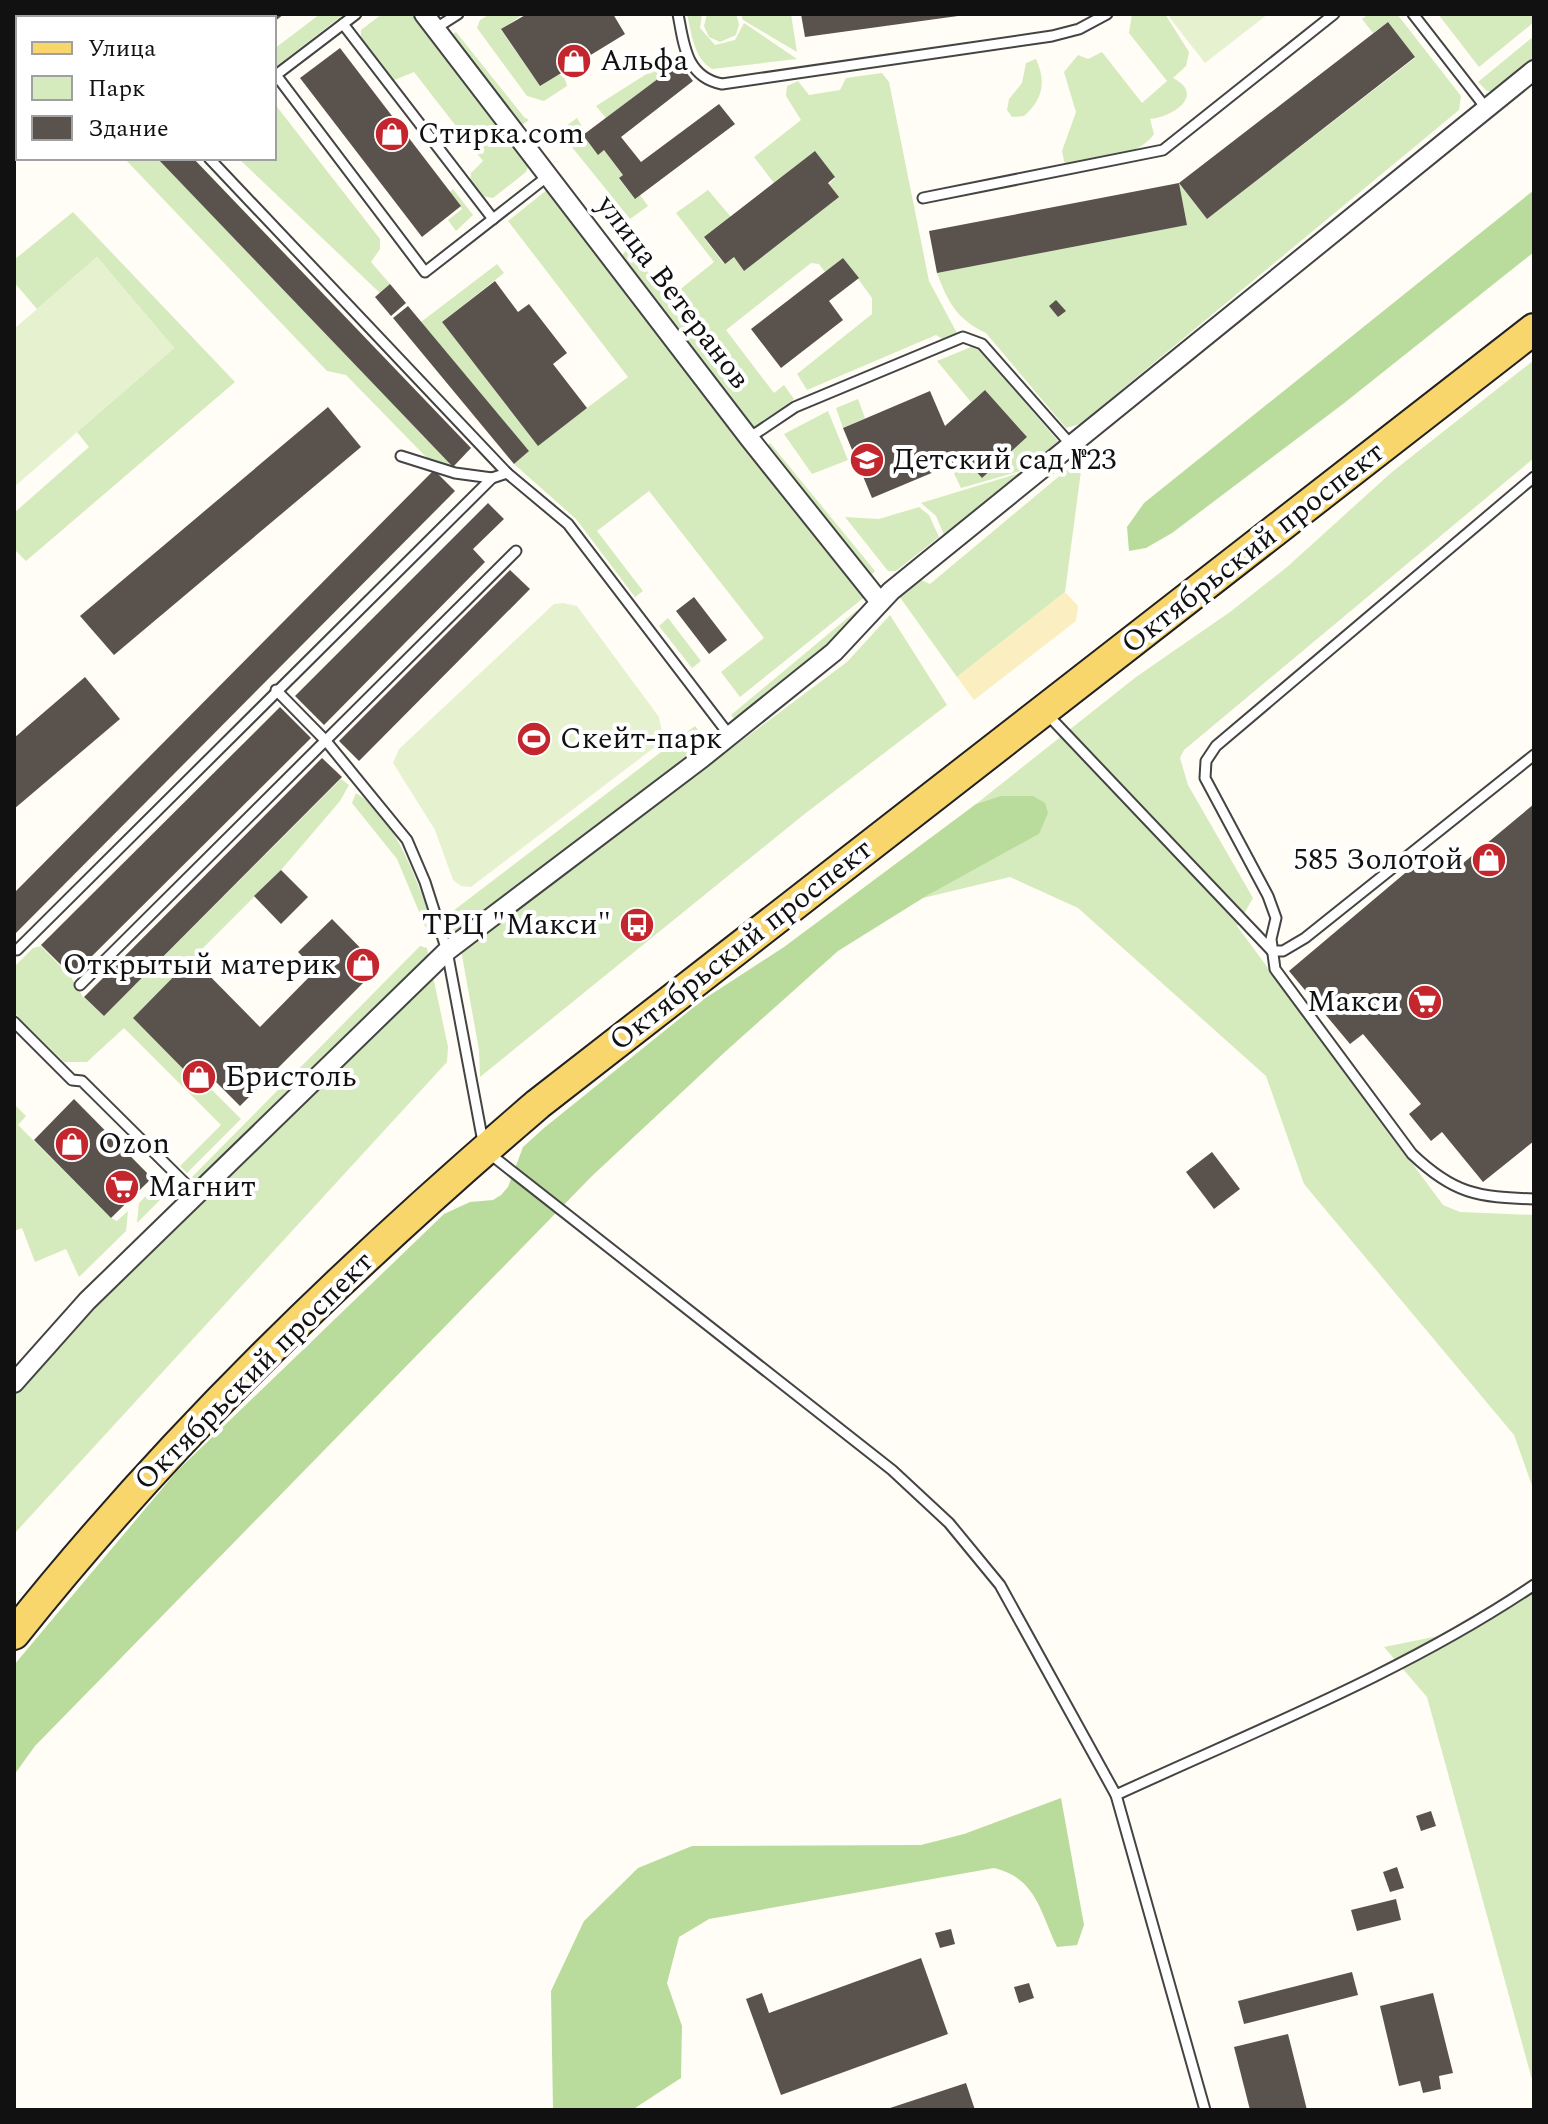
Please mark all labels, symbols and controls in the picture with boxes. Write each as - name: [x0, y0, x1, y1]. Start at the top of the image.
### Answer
- legend: [16, 16, 276, 160]
- text: Улица: [88, 31, 156, 67]
- place label: Альфа: [600, 38, 689, 84]
- shop icon: Альфа: [555, 42, 593, 80]
- text: Парк: [88, 71, 145, 107]
- text: Здание: [88, 111, 169, 147]
- place label: Стирка.com: [418, 111, 584, 157]
- shop icon: Стирка.com: [373, 115, 411, 153]
- street label: улица Ветеранов: [584, 184, 761, 399]
- street label: Октябрьский проспект: [1111, 430, 1395, 666]
- place label: Детский сад №23: [893, 437, 1116, 483]
- school or university icon: Детский сад №23: [848, 441, 886, 479]
- place label: Скейт-парк: [560, 716, 722, 762]
- sports icon: Скейт-парк: [515, 720, 553, 758]
- street label: Октябрьский проспект: [599, 827, 883, 1063]
- place label: 585 Золотой: [1293, 837, 1463, 883]
- shop icon: 585 Золотой: [1470, 841, 1508, 879]
- place label: ТРЦ "Макси": [422, 902, 611, 948]
- bus stop icon: ТРЦ "Макси": [618, 906, 656, 944]
- place label: Открытый материк: [63, 942, 337, 988]
- shop icon: Открытый материк: [344, 946, 382, 984]
- place label: Макси: [1307, 979, 1399, 1025]
- supermarket icon: Макси: [1406, 983, 1444, 1021]
- place label: Бристоль: [225, 1054, 357, 1100]
- shop icon: Бристоль: [180, 1058, 218, 1096]
- place label: Ozon: [98, 1121, 170, 1167]
- shop icon: Ozon: [53, 1125, 91, 1163]
- place label: Магнит: [148, 1164, 256, 1210]
- supermarket icon: Магнит: [103, 1168, 141, 1206]
- street label: Октябрьский проспект: [123, 1240, 385, 1502]

